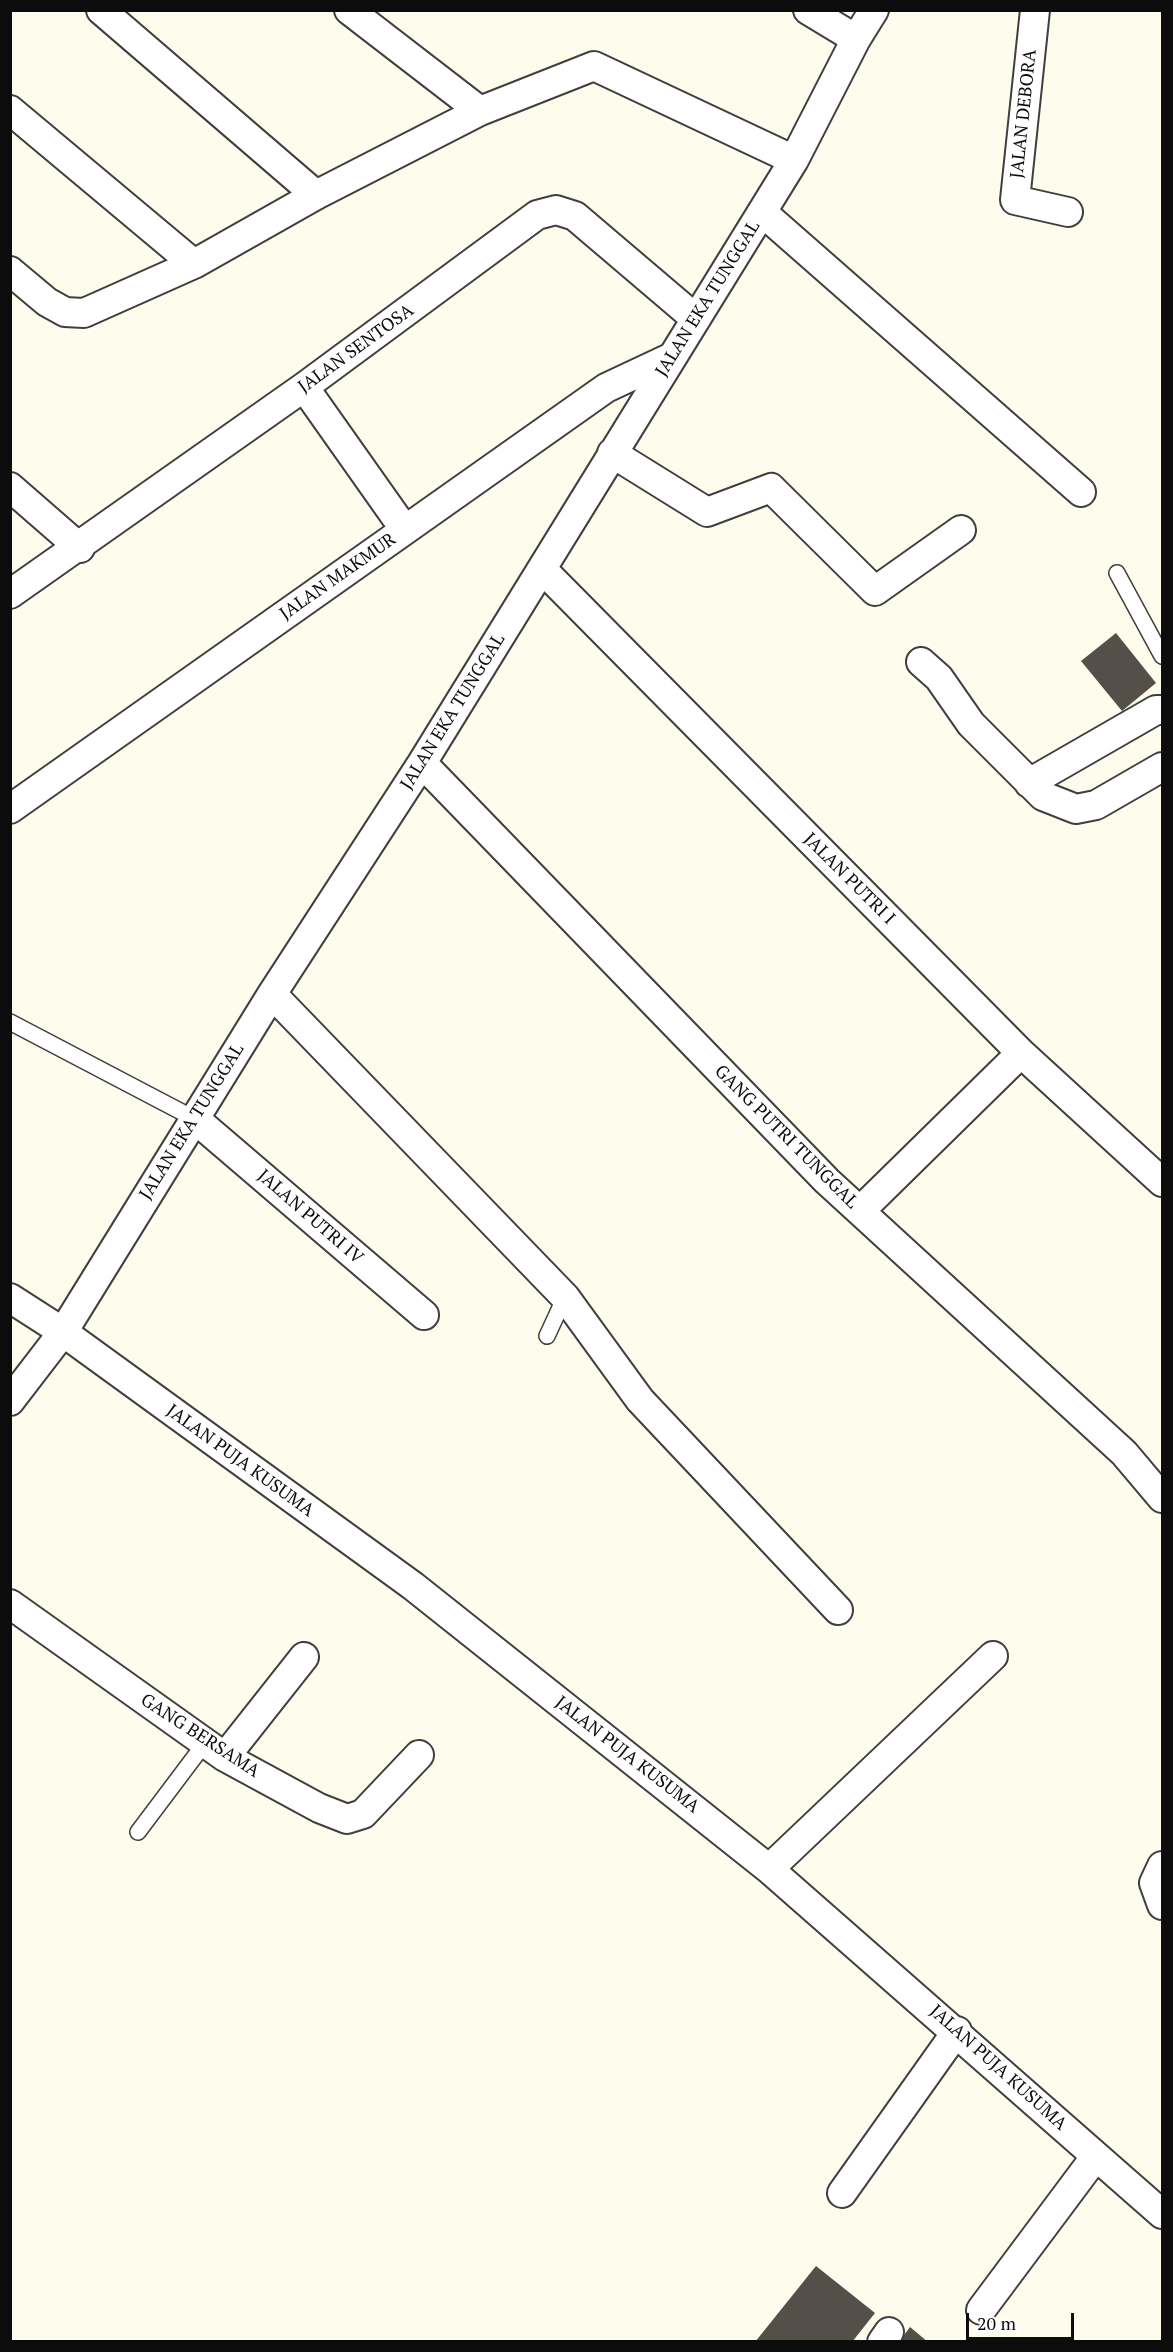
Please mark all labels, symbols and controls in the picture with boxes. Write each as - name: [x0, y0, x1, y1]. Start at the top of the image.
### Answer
- street label: JALAN DEBORA: [1006, 48, 1042, 180]
- street label: JALAN EKA TUNGGAL: [651, 217, 765, 381]
- street label: JALAN SENTOSA: [294, 300, 418, 398]
- street label: JALAN MAKMUR: [276, 529, 400, 625]
- street label: JALAN EKA TUNGGAL: [396, 630, 510, 794]
- street label: JALAN PUTRI I: [799, 829, 899, 929]
- street label: JALAN EKA TUNGGAL: [135, 1040, 249, 1204]
- street label: GANG PUTRI TUNGGAL: [710, 1061, 862, 1213]
- street label: JALAN PUTRI IV: [253, 1165, 367, 1269]
- street label: JALAN PUJA KUSUMA: [162, 1400, 318, 1522]
- street label: GANG BERSAMA: [136, 1690, 264, 1782]
- street label: JALAN PUJA KUSUMA: [551, 1692, 703, 1818]
- street label: JALAN PUJA KUSUMA: [925, 2001, 1071, 2135]
- scale bar: [969, 2301, 1077, 2339]
- text: 20 m: [977, 2311, 1016, 2335]

